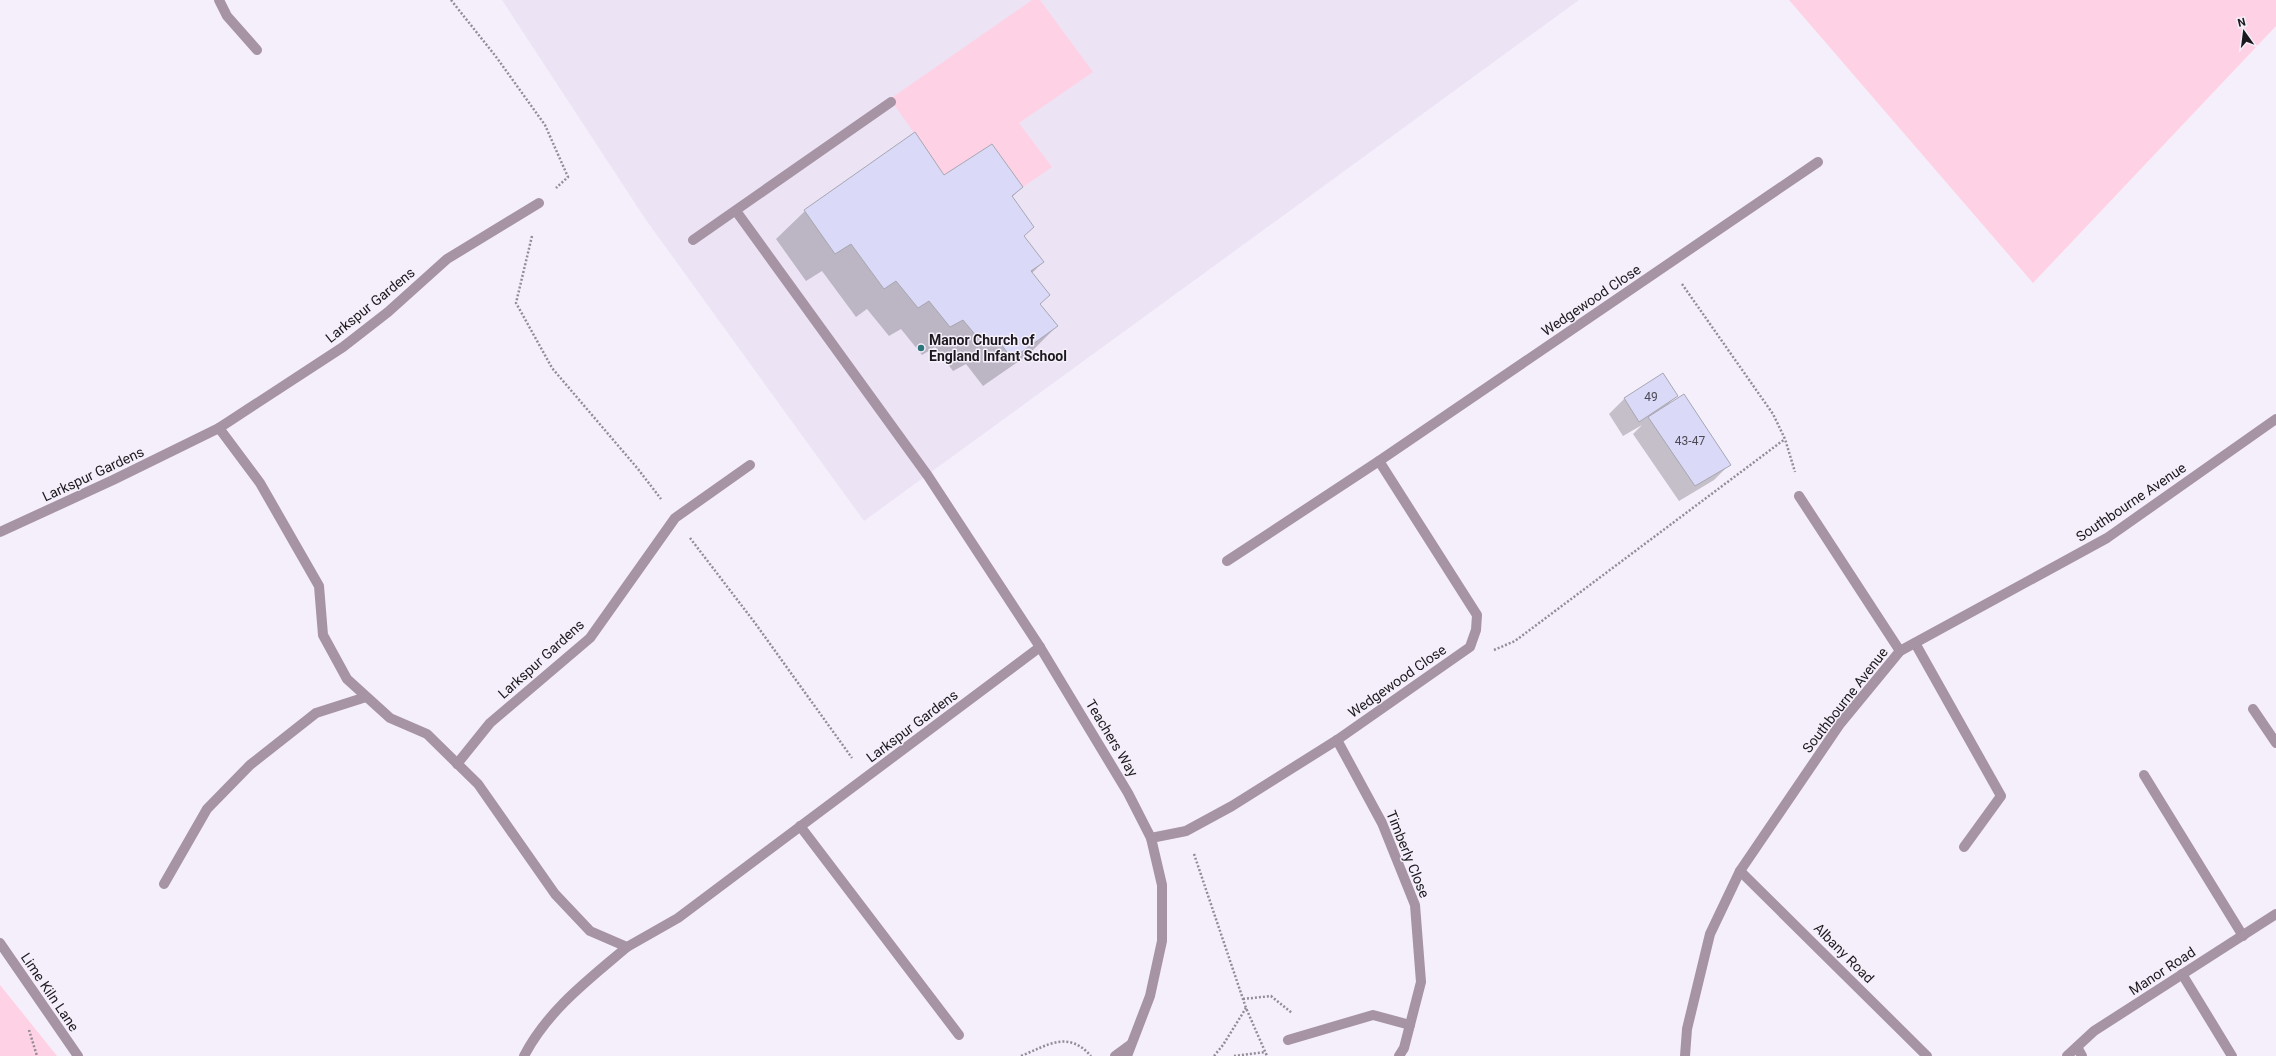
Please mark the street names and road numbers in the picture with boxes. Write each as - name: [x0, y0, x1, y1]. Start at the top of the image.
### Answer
- street label: Wedgewood Close: [1539, 261, 1643, 339]
- street label: Larkspur Gardens: [322, 264, 418, 346]
- street label: Larkspur Gardens: [40, 443, 146, 505]
- street label: Southbourne Avenue: [2073, 459, 2189, 545]
- street label: Larkspur Gardens: [495, 616, 587, 702]
- street label: Wedgewood Close: [1345, 641, 1449, 721]
- street label: Southbourne Avenue: [1799, 644, 1891, 756]
- street label: Larkspur Gardens: [863, 686, 961, 766]
- street label: Teachers Way: [1083, 697, 1141, 780]
- street label: Timberly Close: [1383, 808, 1433, 900]
- street label: Albany Road: [1811, 920, 1877, 986]
- street label: Manor Road: [2126, 944, 2198, 998]
- street label: Lime Kiln Lane: [18, 950, 82, 1034]

